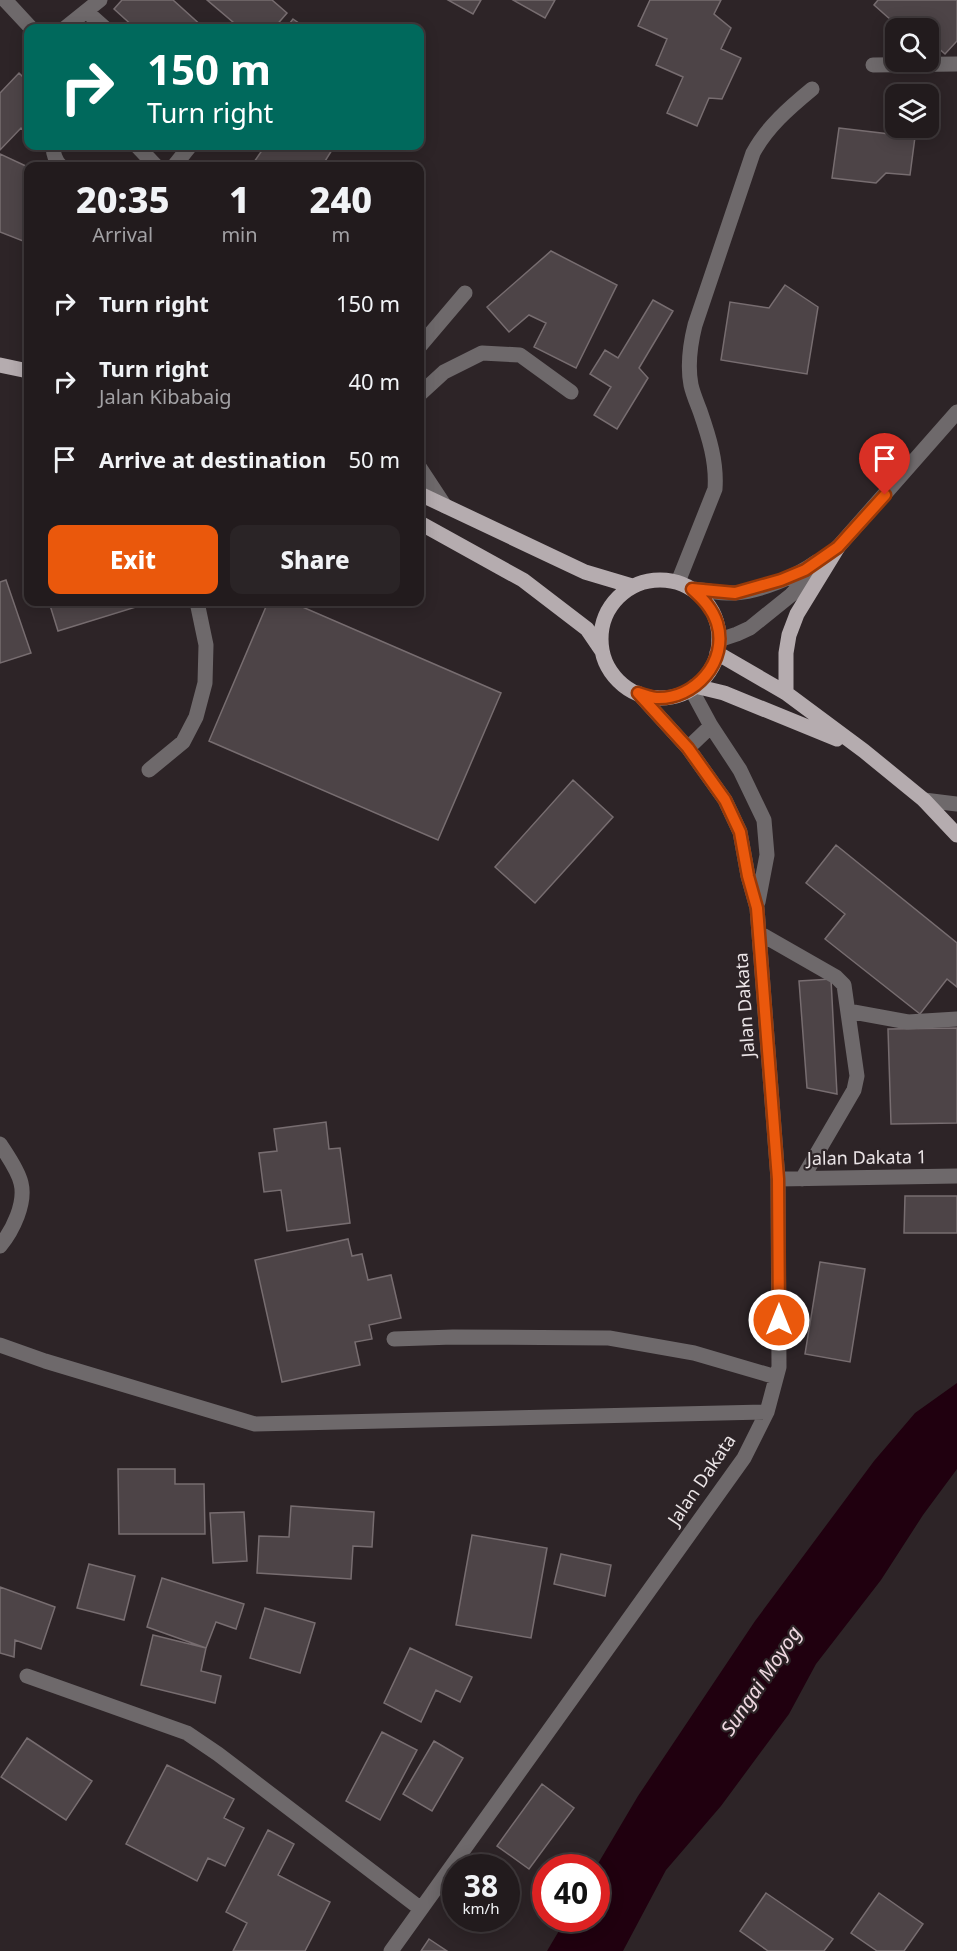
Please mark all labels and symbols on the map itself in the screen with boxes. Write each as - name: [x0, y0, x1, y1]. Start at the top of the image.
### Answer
- pin: [859, 433, 910, 495]
- street label: Jalan Dakata: [728, 952, 760, 1060]
- street label: Jalan Dakata 1: [805, 1144, 927, 1170]
- position arrow: [747, 1288, 811, 1352]
- street label: Jalan Dakata: [661, 1429, 741, 1531]
- water label: Sungai Moyog: [714, 1620, 807, 1741]
- speed limit sign: 40: [532, 1854, 610, 1932]

